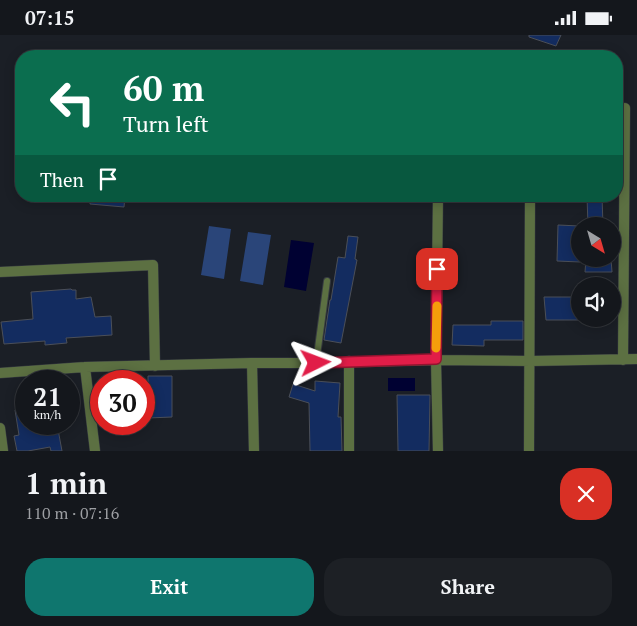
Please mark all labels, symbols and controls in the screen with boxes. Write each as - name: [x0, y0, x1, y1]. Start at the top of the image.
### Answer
- text: 07:15: [25, 5, 74, 30]
- text: 60 m: [123, 65, 204, 111]
- icon: left: [40, 70, 105, 135]
- text: Turn left: [123, 109, 209, 138]
- icon: arrive: [94, 165, 122, 193]
- text: Then: [40, 167, 84, 192]
- north arrow: [571, 217, 621, 267]
- map controls: [571, 217, 621, 327]
- pin: [416, 248, 458, 290]
- icon: arrive: [423, 255, 451, 283]
- button: sound: [571, 277, 621, 327]
- position arrow: [289, 336, 341, 388]
- speed limit sign: 30: [90, 370, 155, 435]
- text: 21: [33, 380, 62, 413]
- text: km/h: [34, 407, 61, 422]
- text: 1 min: [25, 463, 107, 503]
- button: close: [560, 468, 612, 520]
- text: 110 m · 07:16: [25, 502, 119, 524]
- button: Exit: [25, 558, 314, 616]
- button: Share: [324, 558, 612, 616]

